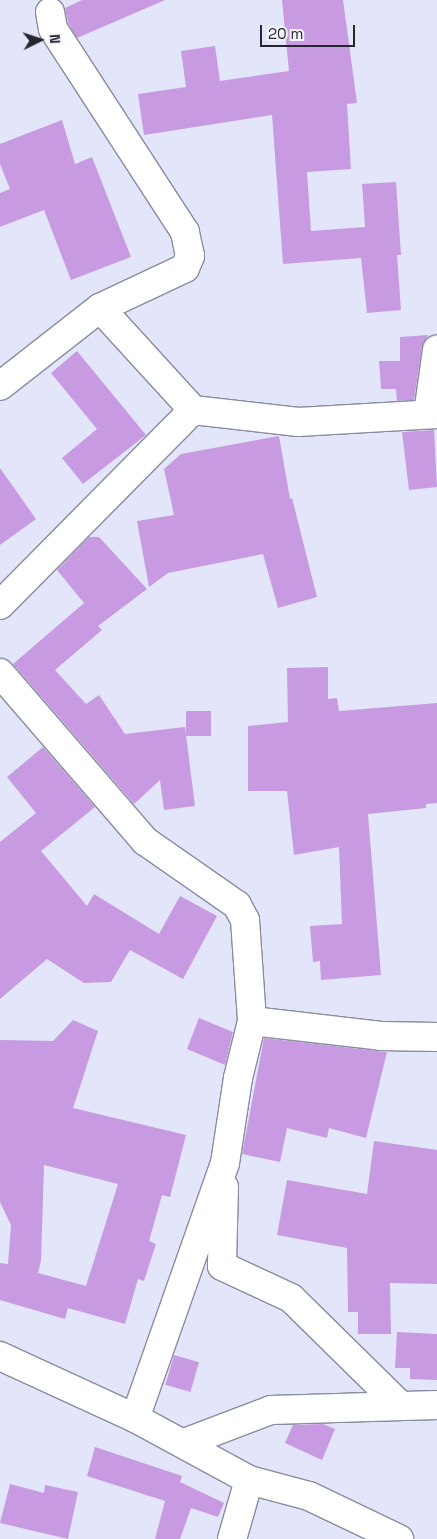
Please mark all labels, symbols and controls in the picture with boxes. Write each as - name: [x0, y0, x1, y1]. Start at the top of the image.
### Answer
- north arrow: [15, 15, 65, 65]
- scale bar: [262, 15, 357, 47]
- text: 20 m: [268, 24, 303, 43]
- text: N: [46, 34, 64, 44]

